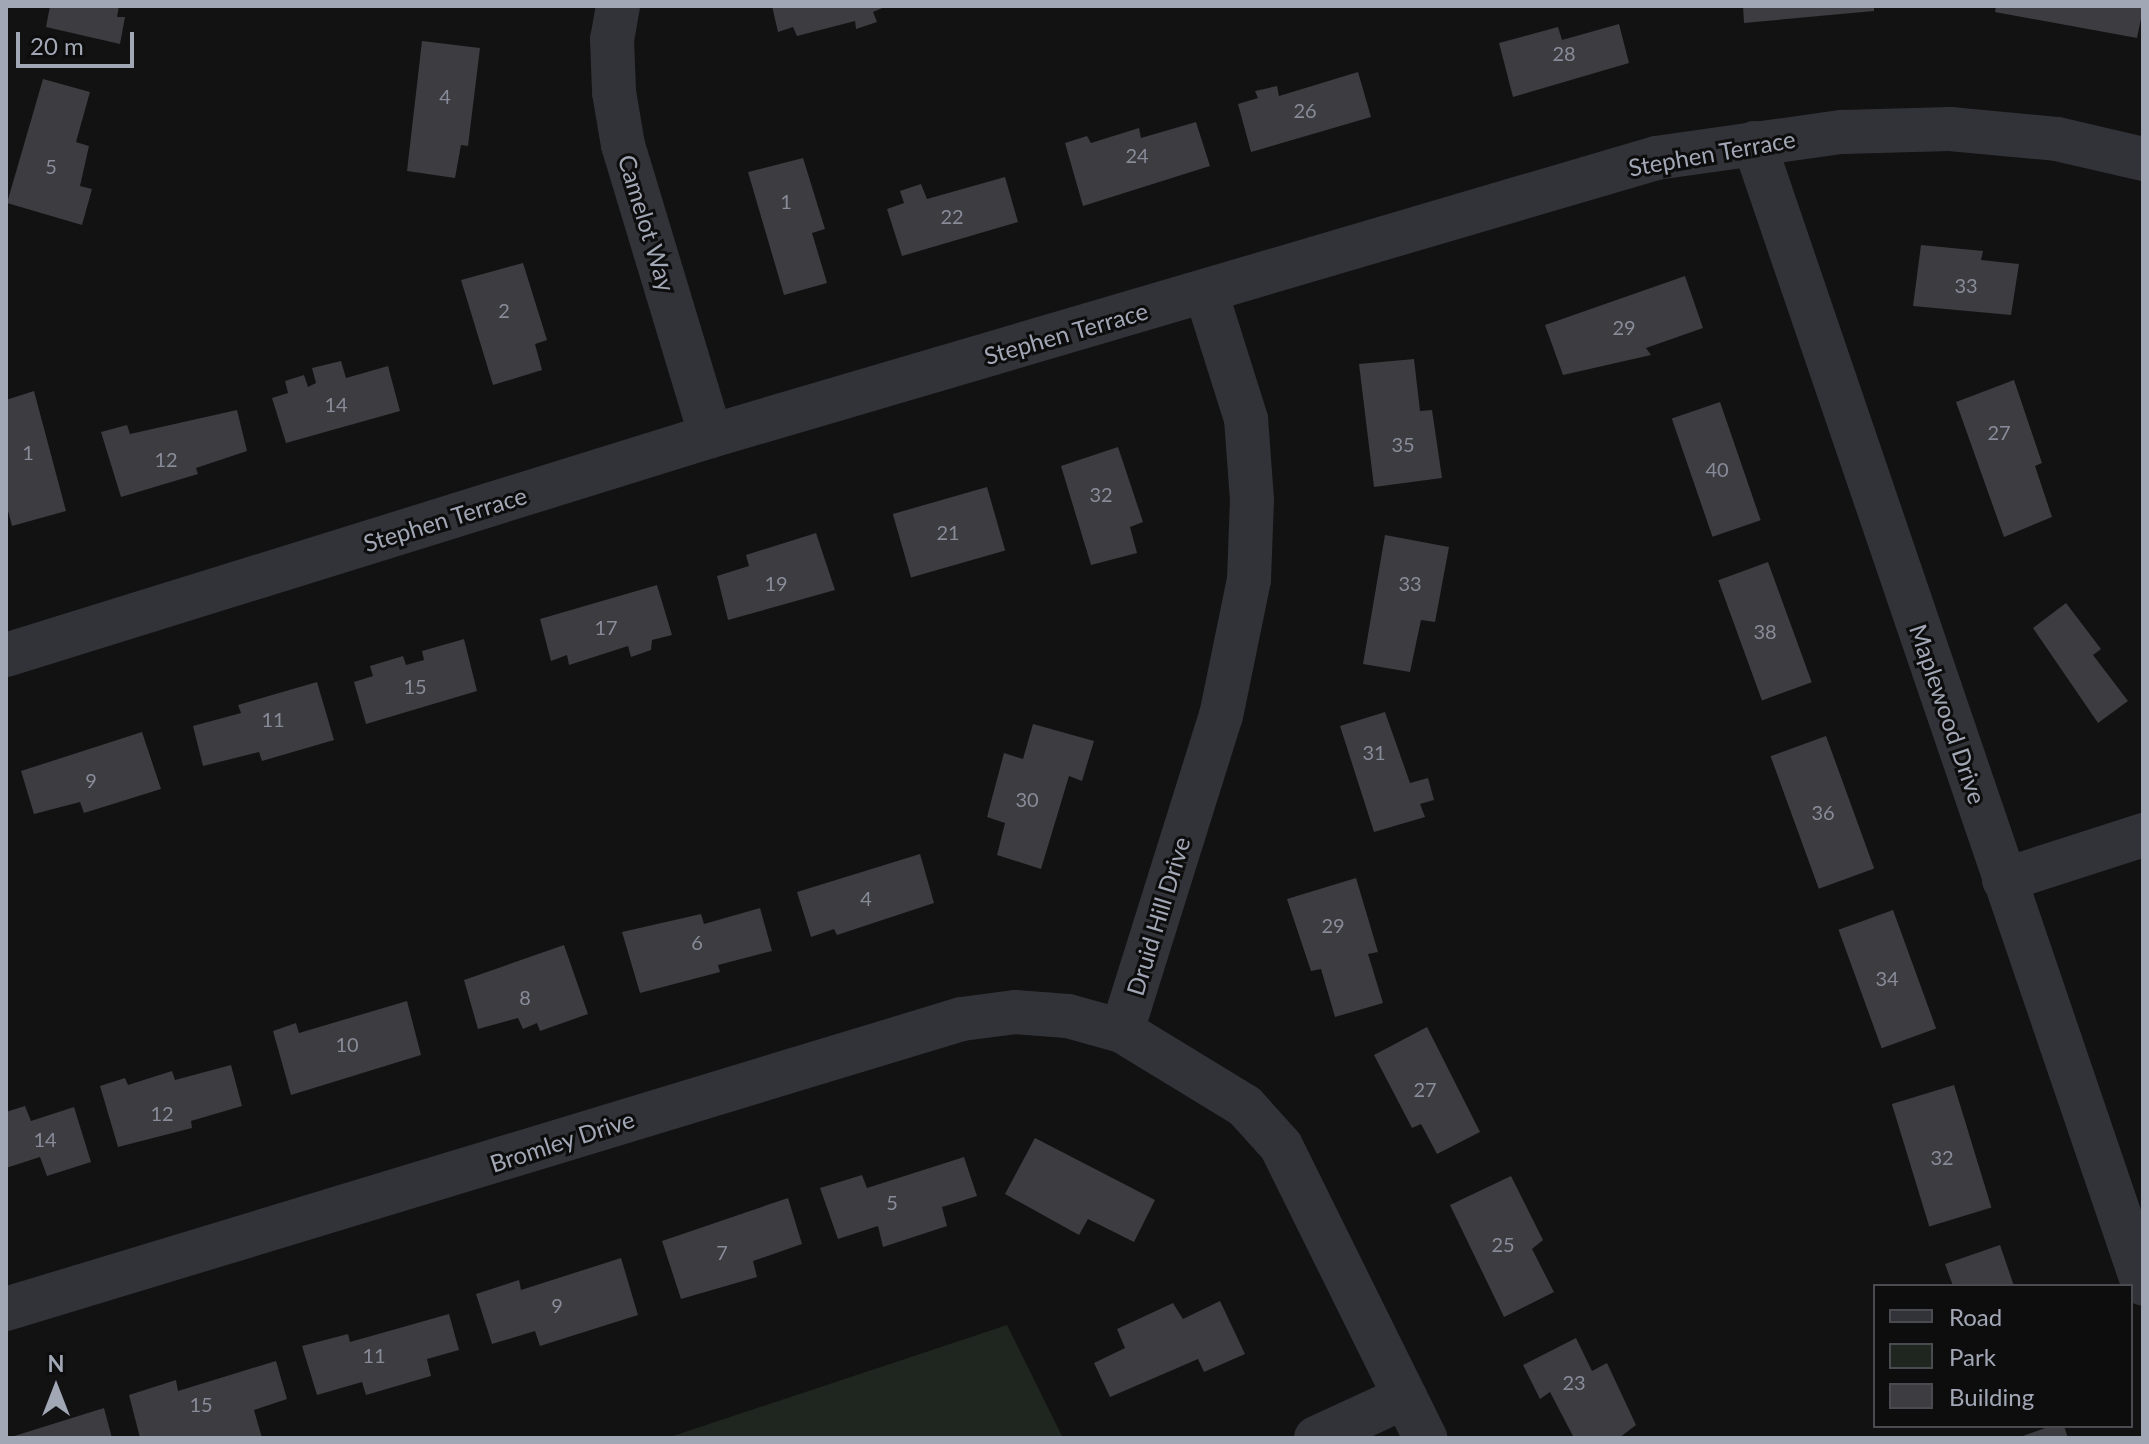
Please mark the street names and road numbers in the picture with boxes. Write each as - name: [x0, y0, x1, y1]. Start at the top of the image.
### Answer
- street label: Stephen Terrace: [1626, 124, 1798, 182]
- street label: Camelot Way: [613, 151, 681, 295]
- street label: Stephen Terrace: [980, 296, 1152, 370]
- street label: Stephen Terrace: [360, 480, 530, 558]
- street label: Maplewood Drive: [1904, 620, 1992, 808]
- street label: Druid Hill Drive: [1120, 833, 1196, 999]
- street label: Bromley Drive: [486, 1104, 638, 1178]

